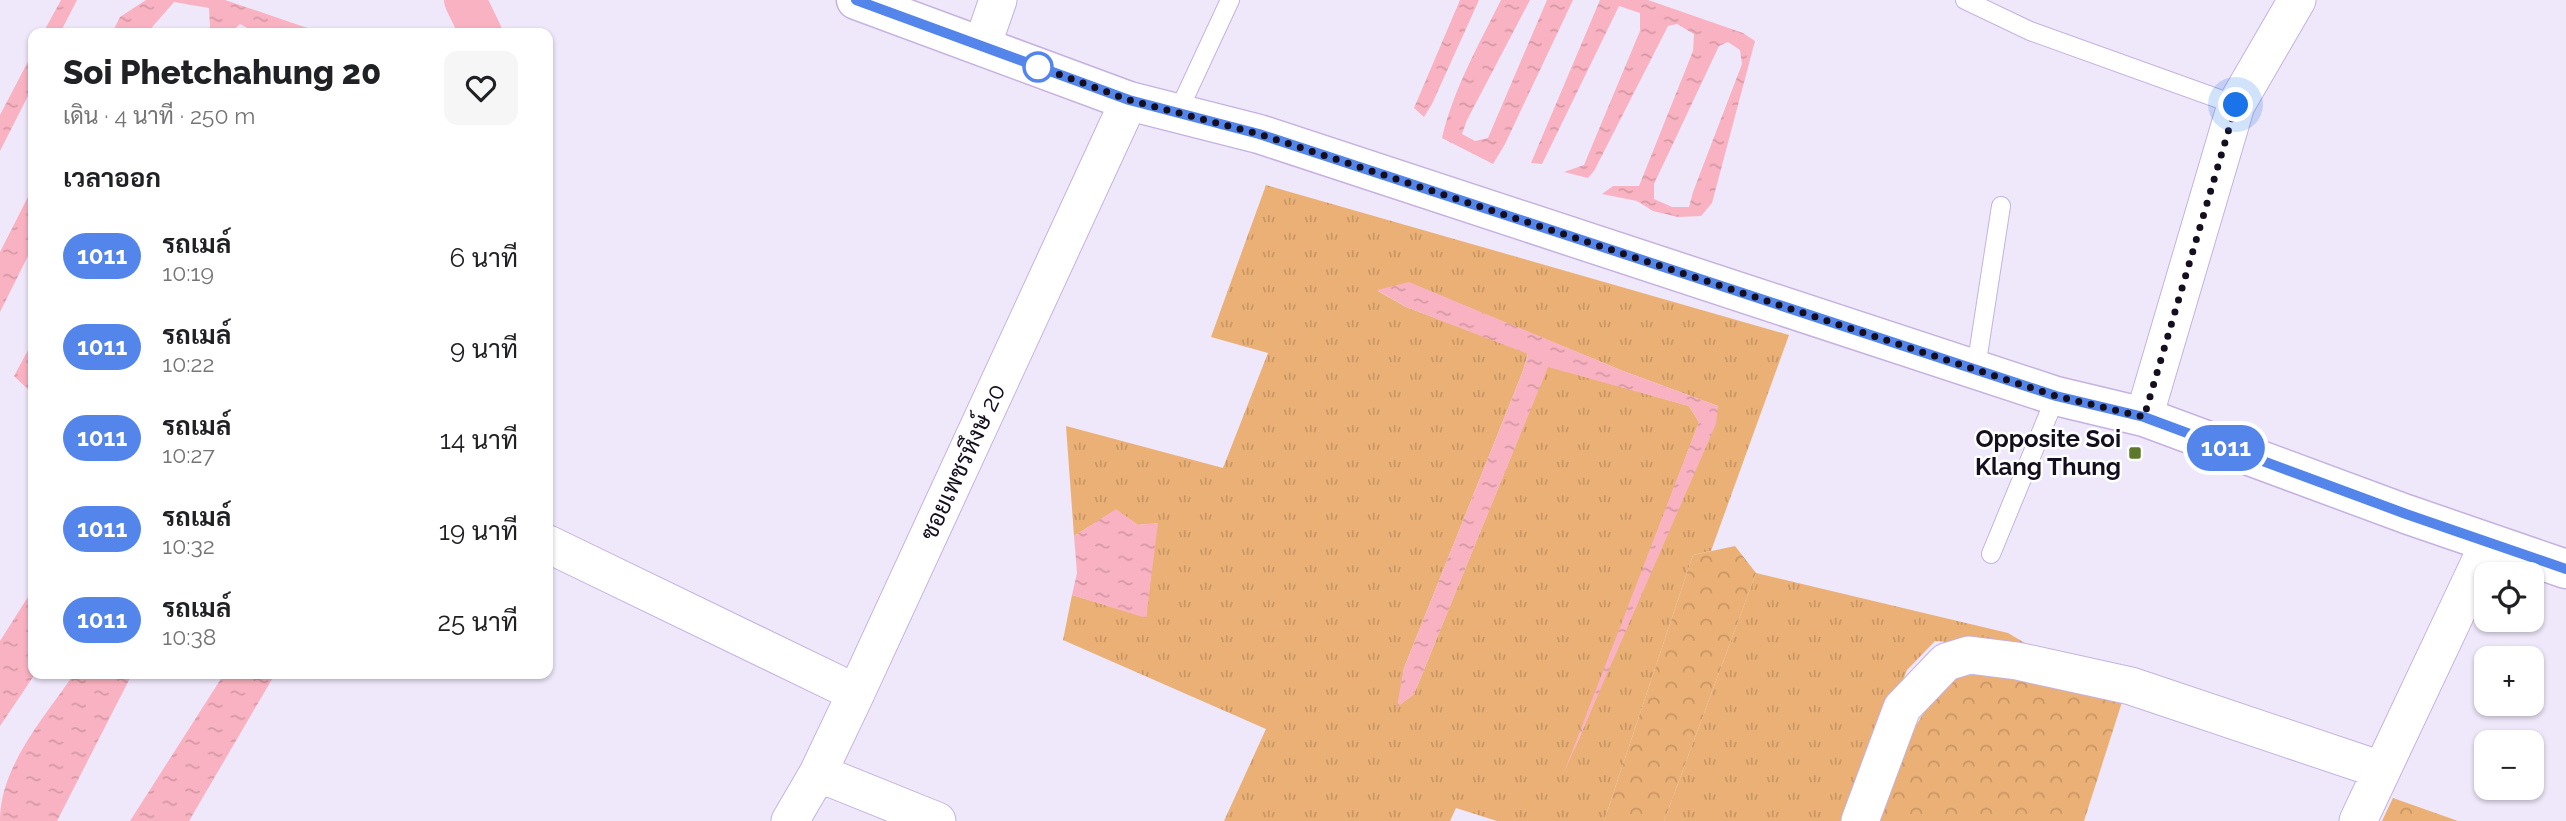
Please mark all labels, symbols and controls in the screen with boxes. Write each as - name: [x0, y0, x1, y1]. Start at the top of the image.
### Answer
- button: heart: [444, 51, 518, 125]
- unlabelled marker: [1023, 52, 1053, 82]
- text: Soi Phetchahung 20: [63, 53, 381, 92]
- your location: [2218, 87, 2253, 122]
- text: เดิน · 4 นาที · 250 m: [63, 102, 256, 129]
- text: เวลาออก: [63, 163, 161, 193]
- text: รถเมล์: [162, 229, 231, 259]
- text: 1011: [77, 241, 127, 270]
- text: 6 นาที: [449, 243, 518, 273]
- text: 10:19: [162, 259, 214, 286]
- text: รถเมล์: [162, 320, 231, 350]
- text: 1011: [77, 332, 127, 361]
- text: 9 นาที: [450, 334, 518, 364]
- text: 10:22: [162, 350, 215, 377]
- street label: ซอยเพชรหึงษ์ 20: [913, 379, 1011, 545]
- text: รถเมล์: [162, 411, 231, 441]
- text: 1011: [77, 423, 127, 452]
- place label: Opposite Soi Klang Thung: [1975, 424, 2121, 481]
- text: 14 นาที: [440, 425, 518, 455]
- line badge: 1011: [2177, 425, 2275, 471]
- text: 1011: [2201, 433, 2251, 462]
- text: 10:27: [162, 441, 215, 468]
- marker: Opposite Soi Klang Thung: [2127, 445, 2143, 461]
- text: รถเมล์: [162, 502, 231, 532]
- text: 1011: [77, 514, 127, 543]
- text: 19 นาที: [439, 516, 518, 546]
- text: 10:32: [162, 532, 215, 559]
- map controls: [2474, 562, 2544, 800]
- button: locate: [2474, 562, 2544, 632]
- text: รถเมล์: [162, 593, 231, 623]
- text: 1011: [77, 605, 127, 634]
- text: 25 นาที: [437, 607, 518, 637]
- text: 10:38: [162, 623, 216, 650]
- button: +: [2474, 646, 2544, 716]
- button: −: [2474, 730, 2544, 800]

